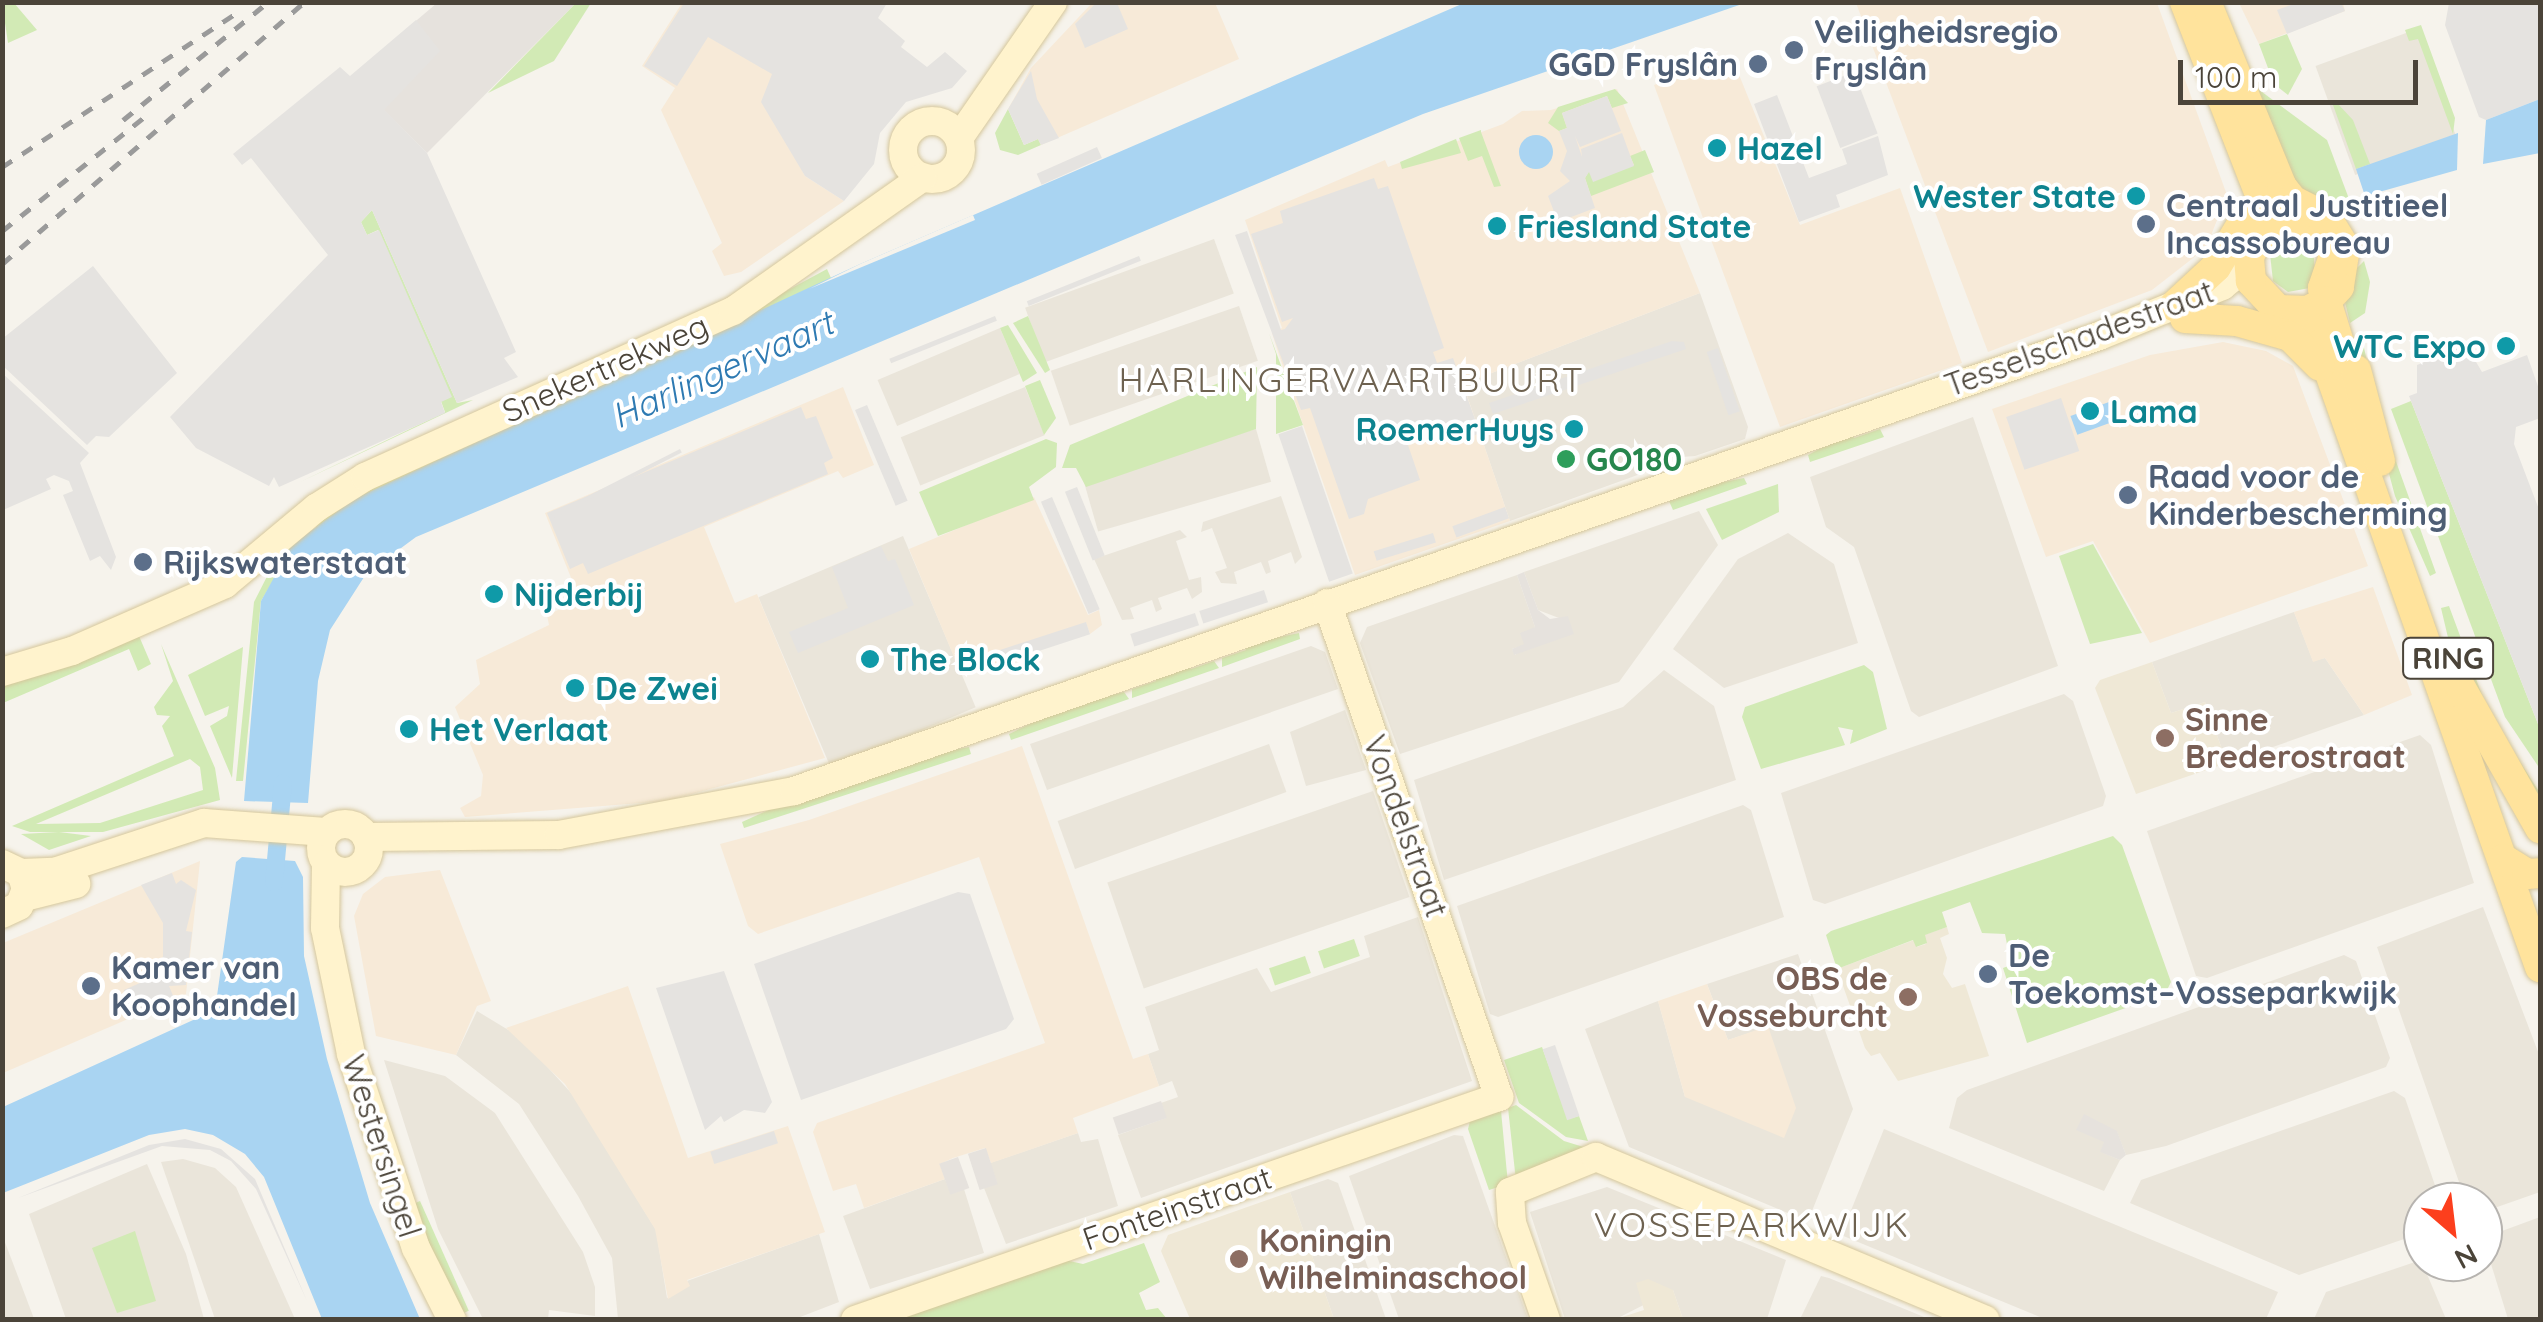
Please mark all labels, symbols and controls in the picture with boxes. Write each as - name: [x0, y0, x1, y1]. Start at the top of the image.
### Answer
- place label: Veiligheidsregio Fryslân: [1814, 13, 2059, 88]
- marker: Veiligheidsregio Fryslân: [1783, 39, 1805, 61]
- scale bar: [2183, 40, 2423, 102]
- place label: GGD Fryslân: [1548, 45, 1738, 83]
- marker: GGD Fryslân: [1747, 53, 1769, 75]
- text: 100 m: [2195, 58, 2277, 96]
- place label: Hazel: [1737, 129, 1823, 167]
- marker: Hazel: [1706, 137, 1728, 159]
- place label: Wester State: [1913, 177, 2116, 215]
- marker: Wester State: [2125, 185, 2147, 207]
- place label: Centraal Justitieel Incassobureau: [2166, 187, 2448, 262]
- place label: Friesland State: [1517, 207, 1751, 245]
- marker: Centraal Justitieel Incassobureau: [2135, 213, 2157, 235]
- marker: Friesland State: [1486, 215, 1508, 237]
- street label: Tesselschadestraat: [1939, 271, 2219, 405]
- water label: Harlingervaart: [605, 301, 839, 437]
- street label: Snekertrekweg: [496, 306, 714, 430]
- place label: WTC Expo: [2333, 327, 2486, 365]
- marker: WTC Expo: [2495, 335, 2517, 357]
- district label: HARLINGERVAARTBUURT: [1119, 358, 1585, 400]
- place label: Lama: [2110, 392, 2198, 430]
- marker: Lama: [2079, 400, 2101, 422]
- place label: RoemerHuys: [1355, 410, 1554, 448]
- marker: RoemerHuys: [1563, 418, 1585, 440]
- place label: GO180: [1586, 440, 1682, 478]
- marker: GO180: [1555, 448, 1577, 470]
- place label: Raad voor de Kinderbescherming: [2148, 458, 2448, 533]
- marker: Raad voor de Kinderbescherming: [2117, 484, 2139, 506]
- place label: Rijkswaterstaat: [163, 543, 407, 581]
- marker: Rijkswaterstaat: [132, 551, 154, 573]
- place label: Nijderbij: [514, 575, 643, 613]
- marker: Nijderbij: [483, 583, 505, 605]
- road number: RING: [2400, 633, 2496, 683]
- place label: The Block: [890, 640, 1041, 678]
- marker: The Block: [859, 648, 881, 670]
- place label: De Zwei: [595, 669, 718, 707]
- marker: De Zwei: [564, 677, 586, 699]
- place label: Sinne Brederostraat: [2185, 701, 2406, 776]
- place label: Het Verlaat: [429, 710, 609, 748]
- marker: Het Verlaat: [398, 718, 420, 740]
- marker: Sinne Brederostraat: [2154, 727, 2176, 749]
- street label: Vondelstraat: [1355, 730, 1457, 922]
- place label: De Toekomst–Vosseparkwijk: [2008, 937, 2397, 1012]
- place label: Kamer van Koophandel: [111, 949, 297, 1024]
- place label: OBS de Vosseburcht: [1697, 960, 1888, 1035]
- marker: De Toekomst–Vosseparkwijk: [1977, 963, 1999, 985]
- marker: Kamer van Koophandel: [80, 975, 102, 997]
- marker: OBS de Vosseburcht: [1897, 986, 1919, 1008]
- street label: Westersingel: [334, 1050, 430, 1242]
- street label: Fonteinstraat: [1077, 1158, 1277, 1258]
- north arrow: [2403, 1182, 2503, 1282]
- district label: VOSSEPARKWIJK: [1594, 1203, 1910, 1245]
- place label: Koningin Wilhelminaschool: [1259, 1222, 1527, 1297]
- text: N: [2449, 1237, 2484, 1277]
- marker: Koningin Wilhelminaschool: [1228, 1248, 1250, 1270]

